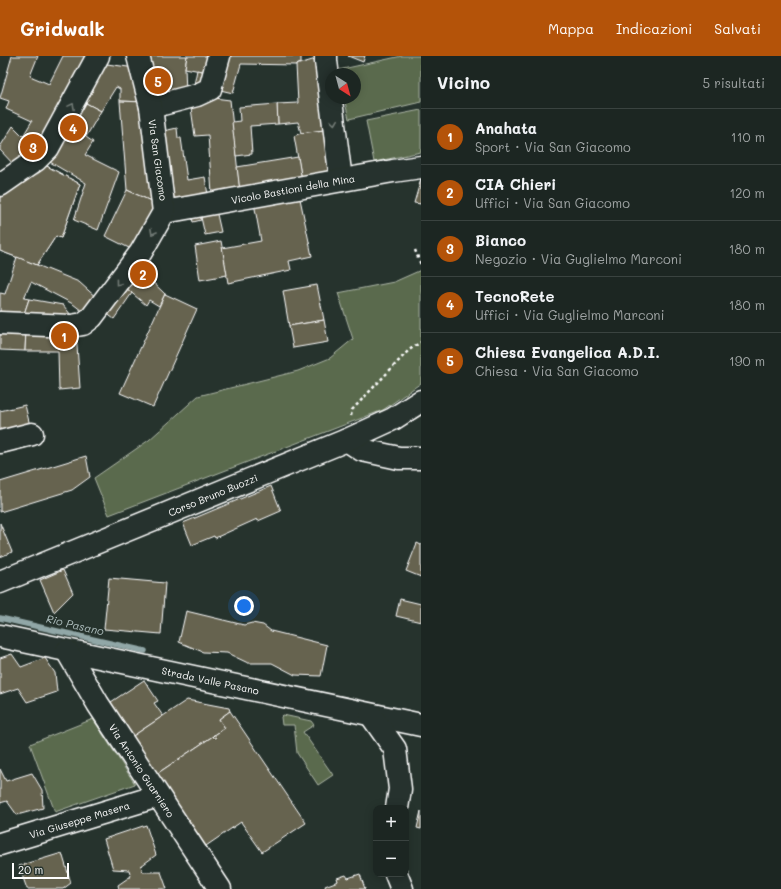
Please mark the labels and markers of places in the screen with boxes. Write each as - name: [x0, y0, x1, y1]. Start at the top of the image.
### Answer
- pin: 5: [145, 66, 171, 96]
- pin: 4: [60, 113, 86, 143]
- pin: 3: [20, 132, 46, 162]
- pin: 2: [130, 259, 156, 289]
- pin: 1: [51, 321, 77, 351]

